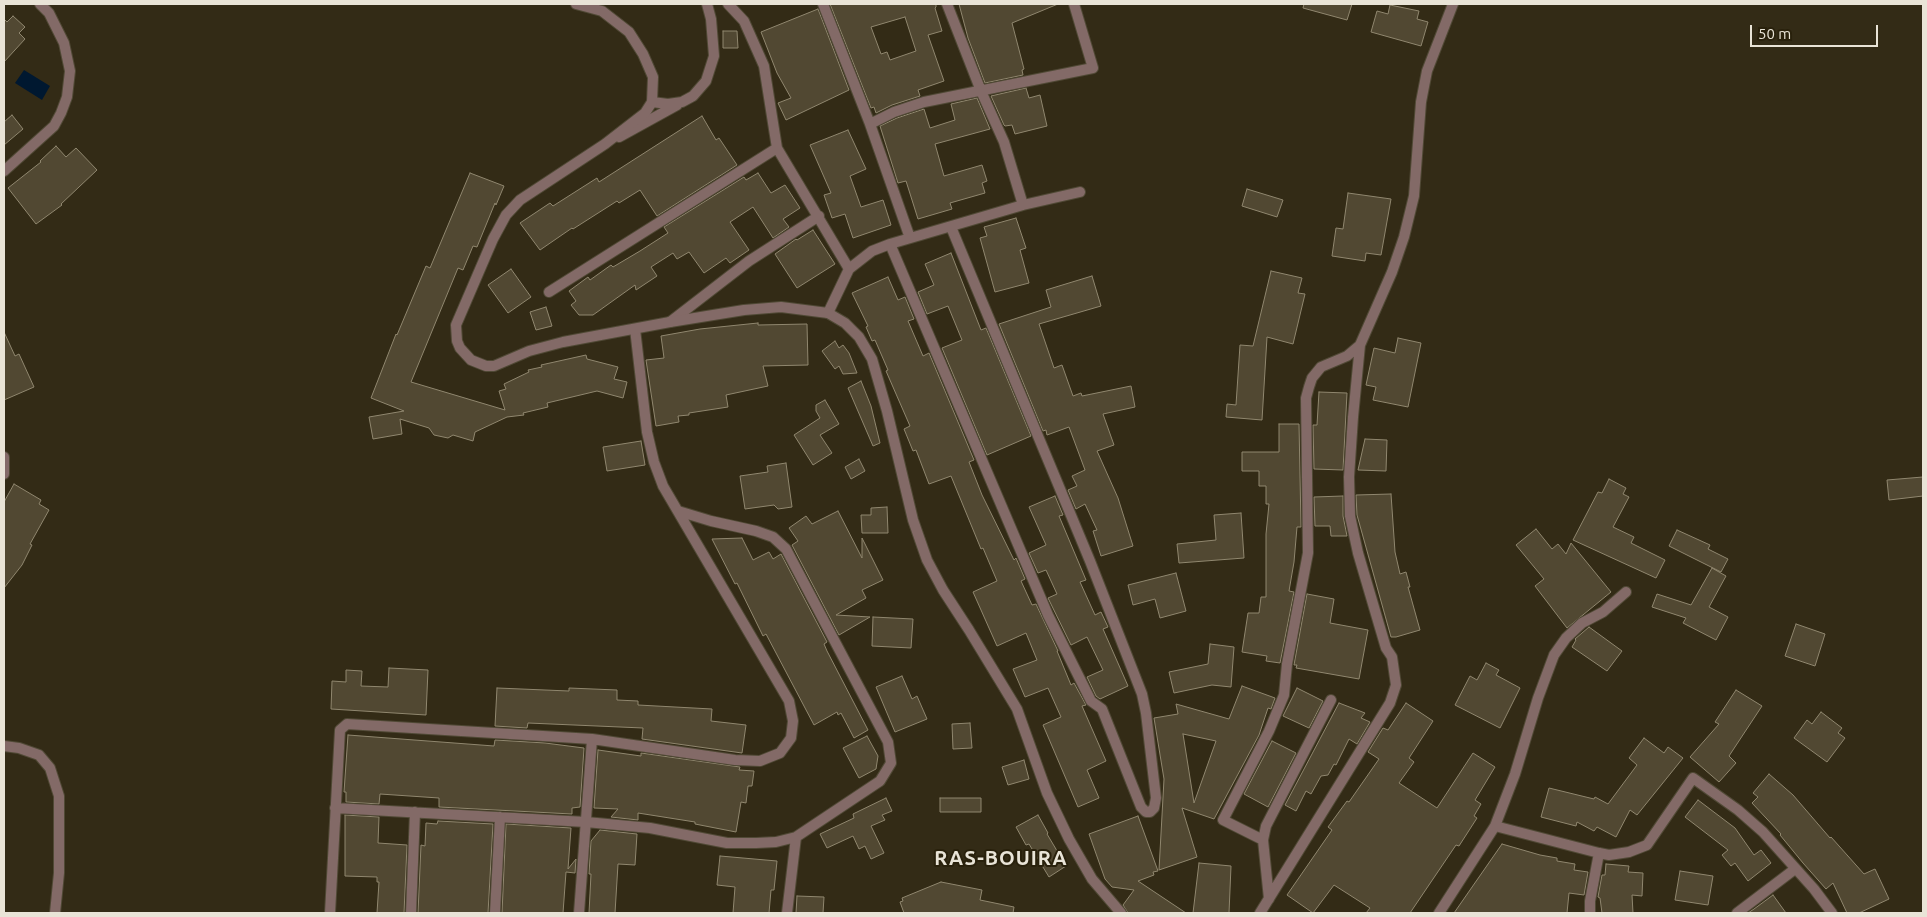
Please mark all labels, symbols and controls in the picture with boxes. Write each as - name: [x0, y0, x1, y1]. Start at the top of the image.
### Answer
- scale bar: [1752, 15, 1880, 47]
- text: 50 m: [1758, 25, 1791, 42]
- district label: RAS-BOUIRA: [933, 846, 1069, 870]

